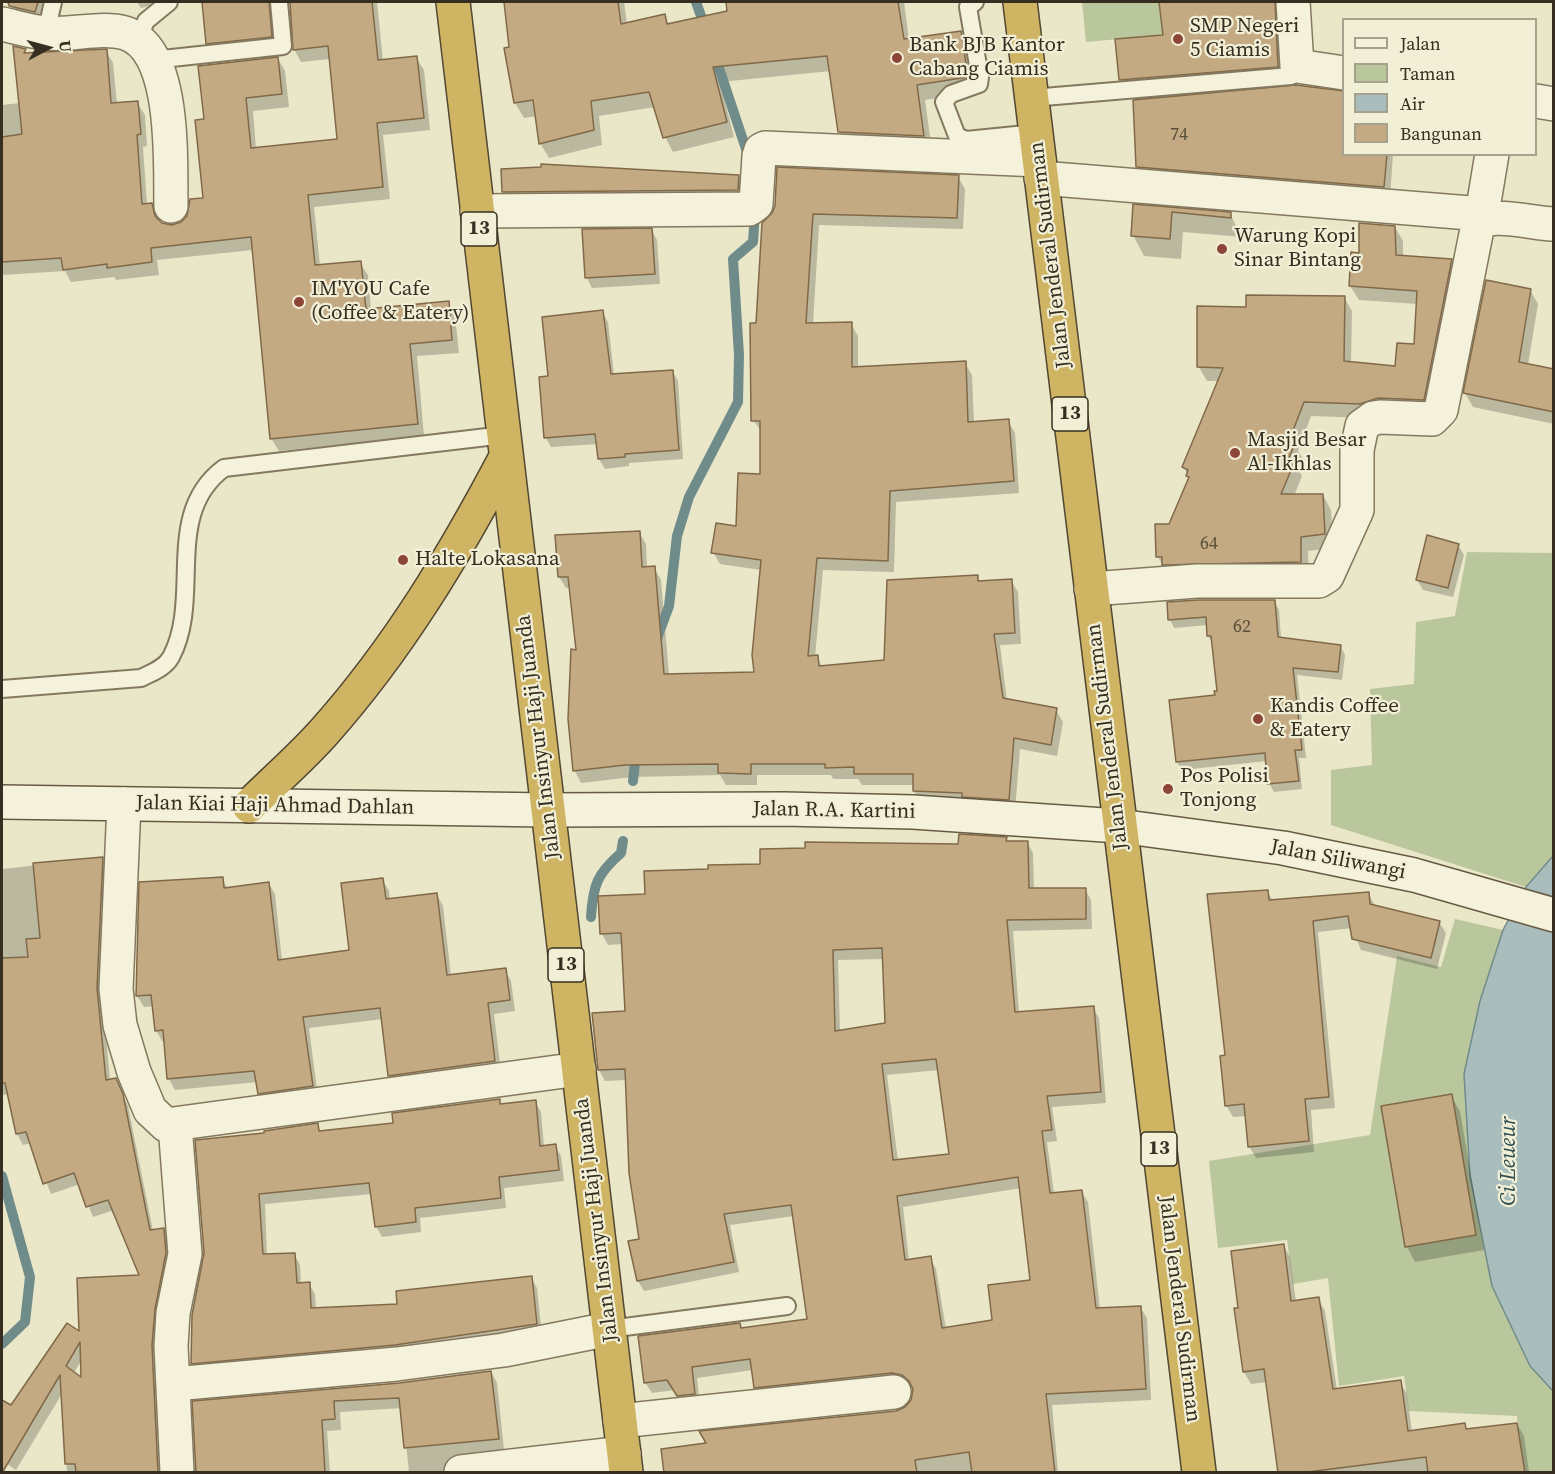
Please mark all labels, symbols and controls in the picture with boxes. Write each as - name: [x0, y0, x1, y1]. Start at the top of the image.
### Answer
- place label: SMP Negeri 5 Ciamis: [1190, 14, 1299, 64]
- north arrow: [18, 18, 78, 78]
- legend: [1342, 18, 1537, 156]
- text: Jalan: [1400, 31, 1441, 56]
- marker: SMP Negeri 5 Ciamis: [1171, 32, 1185, 46]
- place label: Bank BJB Kantor Cabang Ciamis: [909, 33, 1065, 83]
- text: U: [54, 39, 77, 53]
- marker: Bank BJB Kantor Cabang Ciamis: [890, 51, 904, 65]
- text: Taman: [1400, 61, 1455, 86]
- text: Air: [1400, 91, 1425, 116]
- text: Bangunan: [1400, 121, 1482, 146]
- house number: 74: [1170, 124, 1188, 146]
- street label: Jalan Jenderal Sudirman: [1025, 140, 1077, 370]
- road number: 13: [461, 212, 497, 246]
- place label: Warung Kopi Sinar Bintang: [1234, 224, 1361, 274]
- marker: Warung Kopi Sinar Bintang: [1215, 242, 1229, 256]
- place label: IM'YOU Cafe (Coffee & Eatery): [311, 277, 469, 327]
- marker: IM'YOU Cafe (Coffee & Eatery): [292, 295, 306, 309]
- road number: 13: [1052, 397, 1088, 431]
- place label: Masjid Besar Al-Ikhlas: [1247, 428, 1367, 478]
- marker: Masjid Besar Al-Ikhlas: [1228, 446, 1242, 460]
- house number: 64: [1200, 533, 1218, 555]
- place label: Halte Lokasana: [415, 547, 560, 573]
- marker: Halte Lokasana: [396, 553, 410, 567]
- street label: Jalan Insinyur Haji Juanda: [512, 613, 566, 861]
- house number: 62: [1233, 616, 1251, 638]
- street label: Jalan Jenderal Sudirman: [1082, 622, 1134, 852]
- place label: Kandis Coffee & Eatery: [1270, 694, 1399, 744]
- marker: Kandis Coffee & Eatery: [1251, 712, 1265, 726]
- place label: Pos Polisi Tonjong: [1180, 764, 1269, 814]
- marker: Pos Polisi Tonjong: [1161, 782, 1175, 796]
- street label: Jalan Kiai Haji Ahmad Dahlan: [135, 791, 415, 821]
- street label: Jalan R.A. Kartini: [752, 797, 916, 825]
- street label: Jalan Siliwangi: [1268, 835, 1408, 885]
- road number: 13: [548, 948, 584, 982]
- street label: Jalan Insinyur Haji Juanda: [570, 1096, 624, 1344]
- water label: Ci Leueur: [1496, 1116, 1522, 1206]
- road number: 13: [1141, 1132, 1177, 1166]
- street label: Jalan Jenderal Sudirman: [1153, 1194, 1205, 1424]

